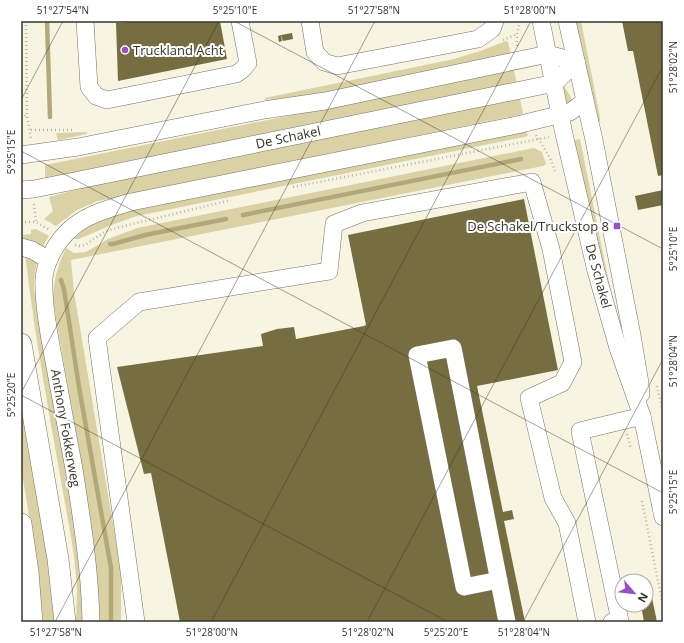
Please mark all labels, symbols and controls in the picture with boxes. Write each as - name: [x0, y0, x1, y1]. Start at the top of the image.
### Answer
- text: 51°27'54"N: [37, 3, 89, 17]
- text: 5°25'10"E: [213, 3, 257, 17]
- text: 51°27'58"N: [348, 3, 400, 17]
- text: 51°28'00"N: [504, 3, 556, 17]
- place label: Truckland Acht: [133, 41, 224, 59]
- text: 51°28'02"N: [666, 41, 680, 93]
- marker: Truckland Acht: [120, 45, 130, 55]
- street label: De Schakel: [254, 121, 322, 153]
- text: 5°25'15"E: [4, 130, 18, 174]
- place label: De Schakel/Truckstop 8: [467, 217, 609, 235]
- marker: De Schakel/Truckstop 8: [612, 221, 622, 231]
- text: 5°25'10"E: [666, 227, 680, 271]
- street label: De Schakel: [582, 242, 616, 310]
- text: 51°28'04"N: [666, 335, 680, 387]
- street label: Anthony Fokkerweg: [47, 367, 85, 489]
- text: 5°25'20"E: [4, 373, 18, 417]
- text: 5°25'15"E: [666, 470, 680, 514]
- north arrow: [614, 573, 654, 613]
- text: N: [635, 590, 652, 605]
- text: 51°27'58"N: [30, 625, 82, 639]
- text: 51°28'00"N: [186, 625, 238, 639]
- text: 51°28'02"N: [342, 625, 394, 639]
- text: 5°25'20"E: [424, 625, 468, 639]
- text: 51°28'04"N: [498, 625, 550, 639]

